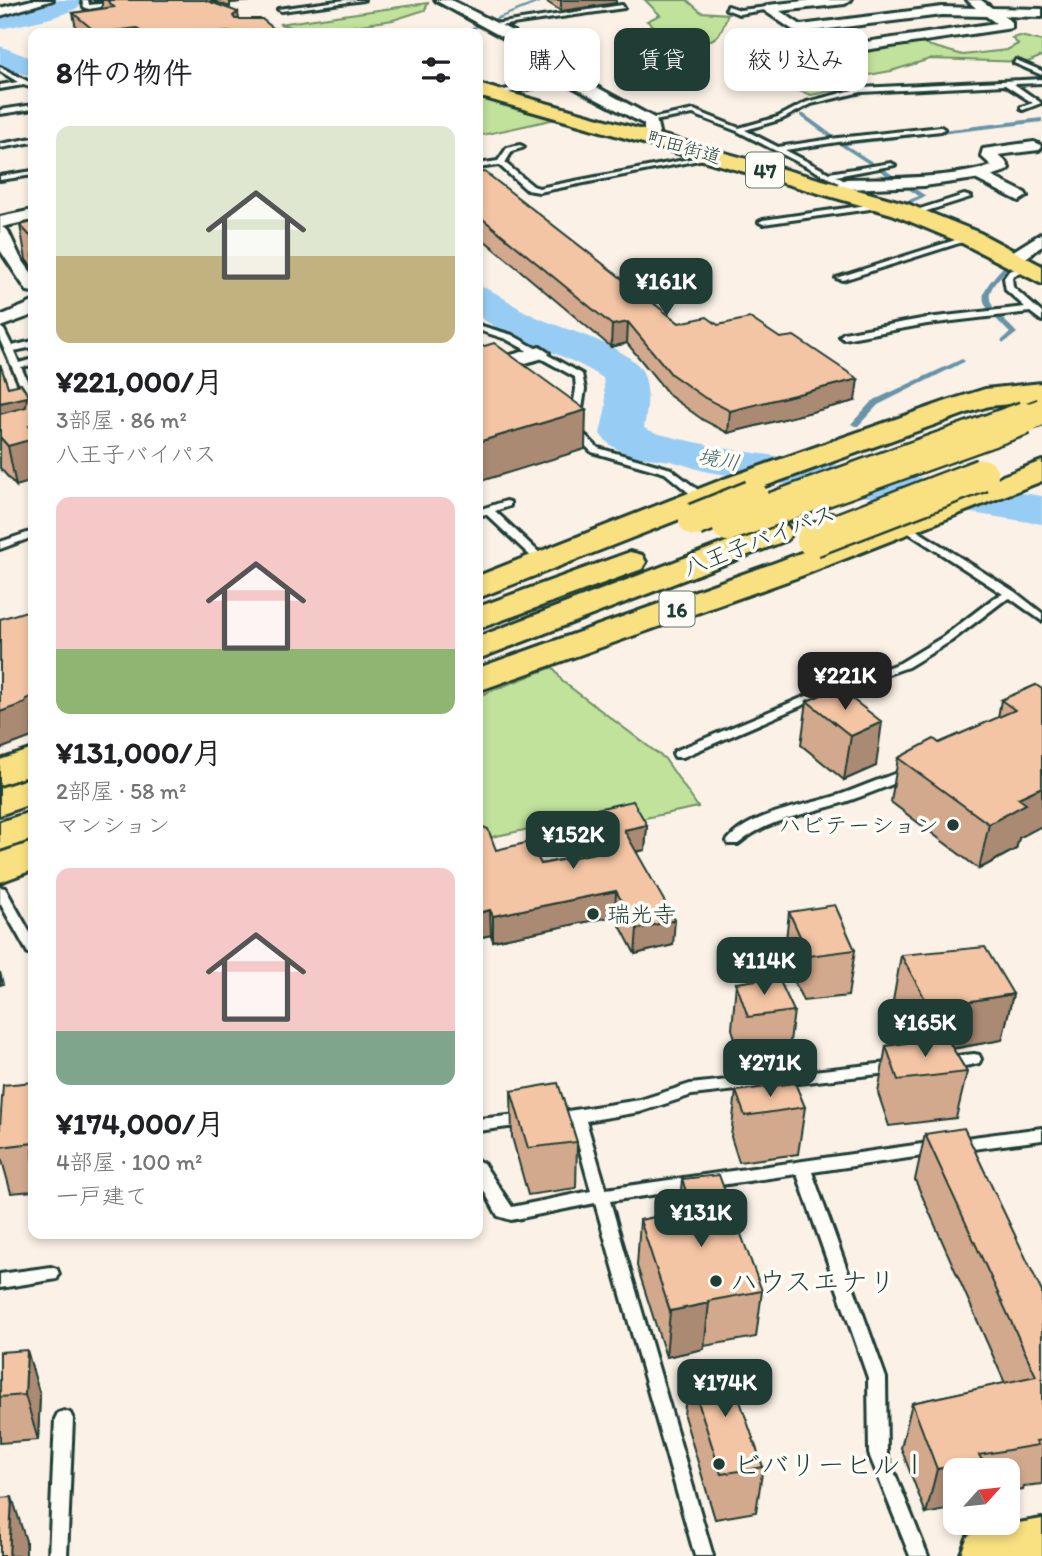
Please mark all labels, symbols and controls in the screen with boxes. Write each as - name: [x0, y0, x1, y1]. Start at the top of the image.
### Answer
- chip: 購入: [504, 28, 600, 91]
- chip: 賃貸: [614, 28, 710, 91]
- chip: 絞り込み: [724, 28, 868, 91]
- icon: filters: [417, 51, 455, 89]
- text: 8件の物件: [56, 54, 192, 91]
- street label: 町田街道: [644, 125, 724, 169]
- road number: 47: [746, 152, 784, 188]
- icon: home: [193, 172, 319, 298]
- pin: ¥161K: [617, 258, 715, 318]
- text: ¥161K: [635, 267, 697, 295]
- text: ¥221,000/月: [56, 363, 223, 400]
- text: 3部屋 · 86 m²: [56, 406, 187, 434]
- text: 八王子バイパス: [56, 440, 217, 468]
- water label: 境川: [696, 443, 742, 475]
- street label: 八王子バイパス: [679, 498, 839, 582]
- icon: home: [193, 543, 319, 669]
- road number: 16: [660, 592, 694, 626]
- pin: ¥221K: [796, 652, 894, 712]
- text: ¥221K: [814, 661, 876, 689]
- text: ¥131,000/月: [56, 734, 222, 771]
- text: 2部屋 · 58 m²: [56, 777, 186, 805]
- text: マンション: [56, 811, 170, 839]
- place label: ハビテーション: [778, 811, 939, 839]
- pin: ¥152K: [524, 812, 622, 871]
- marker: ハビテーション: [945, 817, 961, 833]
- text: ¥152K: [542, 820, 604, 848]
- place label: 瑞光寺: [607, 900, 676, 928]
- marker: 瑞光寺: [585, 906, 601, 922]
- icon: home: [193, 914, 319, 1040]
- pin: ¥114K: [715, 937, 813, 997]
- text: ¥114K: [733, 946, 795, 974]
- pin: ¥165K: [876, 1000, 974, 1059]
- text: ¥165K: [894, 1008, 956, 1036]
- pin: ¥271K: [721, 1040, 819, 1099]
- text: ¥271K: [739, 1048, 801, 1076]
- text: ¥174,000/月: [56, 1105, 225, 1142]
- text: 4部屋 · 100 m²: [56, 1148, 202, 1176]
- text: 一戸建て: [56, 1182, 148, 1210]
- pin: ¥131K: [652, 1190, 750, 1249]
- text: ¥131K: [670, 1198, 732, 1226]
- place label: ハウスエナリ: [730, 1264, 896, 1298]
- marker: ハウスエナリ: [708, 1273, 724, 1289]
- pin: ¥174K: [676, 1360, 774, 1419]
- text: ¥174K: [693, 1368, 757, 1396]
- place label: ビバリーヒルⅠ: [733, 1447, 928, 1481]
- marker: ビバリーヒルⅠ: [711, 1456, 727, 1472]
- north arrow: [943, 1458, 1020, 1535]
- map controls: [943, 1458, 1020, 1535]

